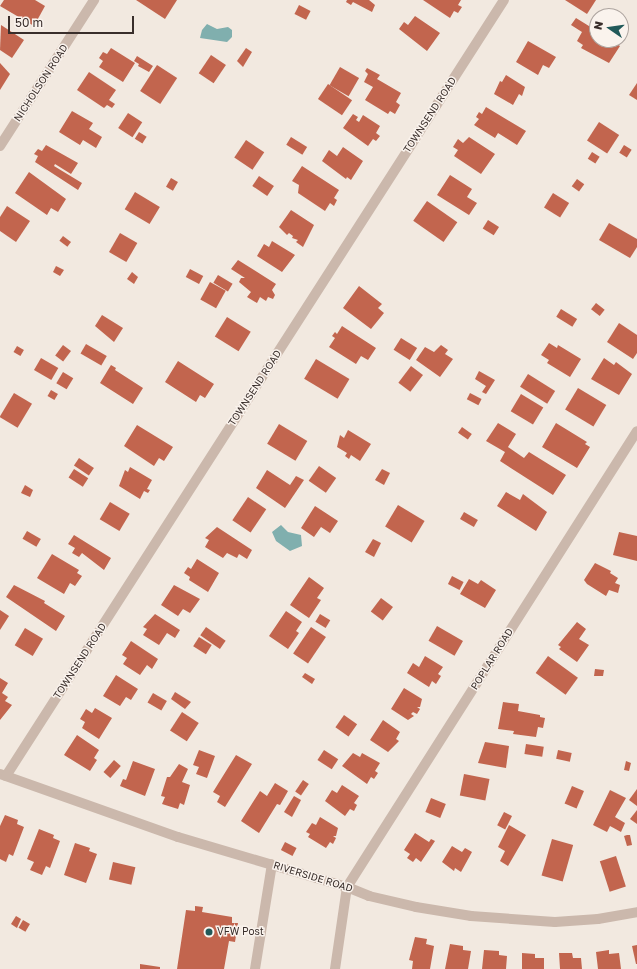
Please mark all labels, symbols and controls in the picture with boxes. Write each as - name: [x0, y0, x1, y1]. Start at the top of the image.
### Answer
- scale bar: [10, 8, 136, 34]
- north arrow: [589, 8, 629, 48]
- text: 50 m: [15, 15, 43, 30]
- text: N: [591, 20, 605, 31]
- street label: NICHOLSON ROAD: [12, 42, 70, 124]
- street label: TOWNSEND ROAD: [401, 75, 459, 155]
- street label: TOWNSEND ROAD: [226, 348, 284, 428]
- street label: TOWNSEND ROAD: [51, 621, 109, 701]
- street label: POPLAR ROAD: [468, 626, 516, 692]
- street label: RIVERSIDE ROAD: [272, 859, 354, 895]
- place label: VFW Post: [217, 926, 264, 938]
- marker: VFW Post: [204, 927, 214, 937]

